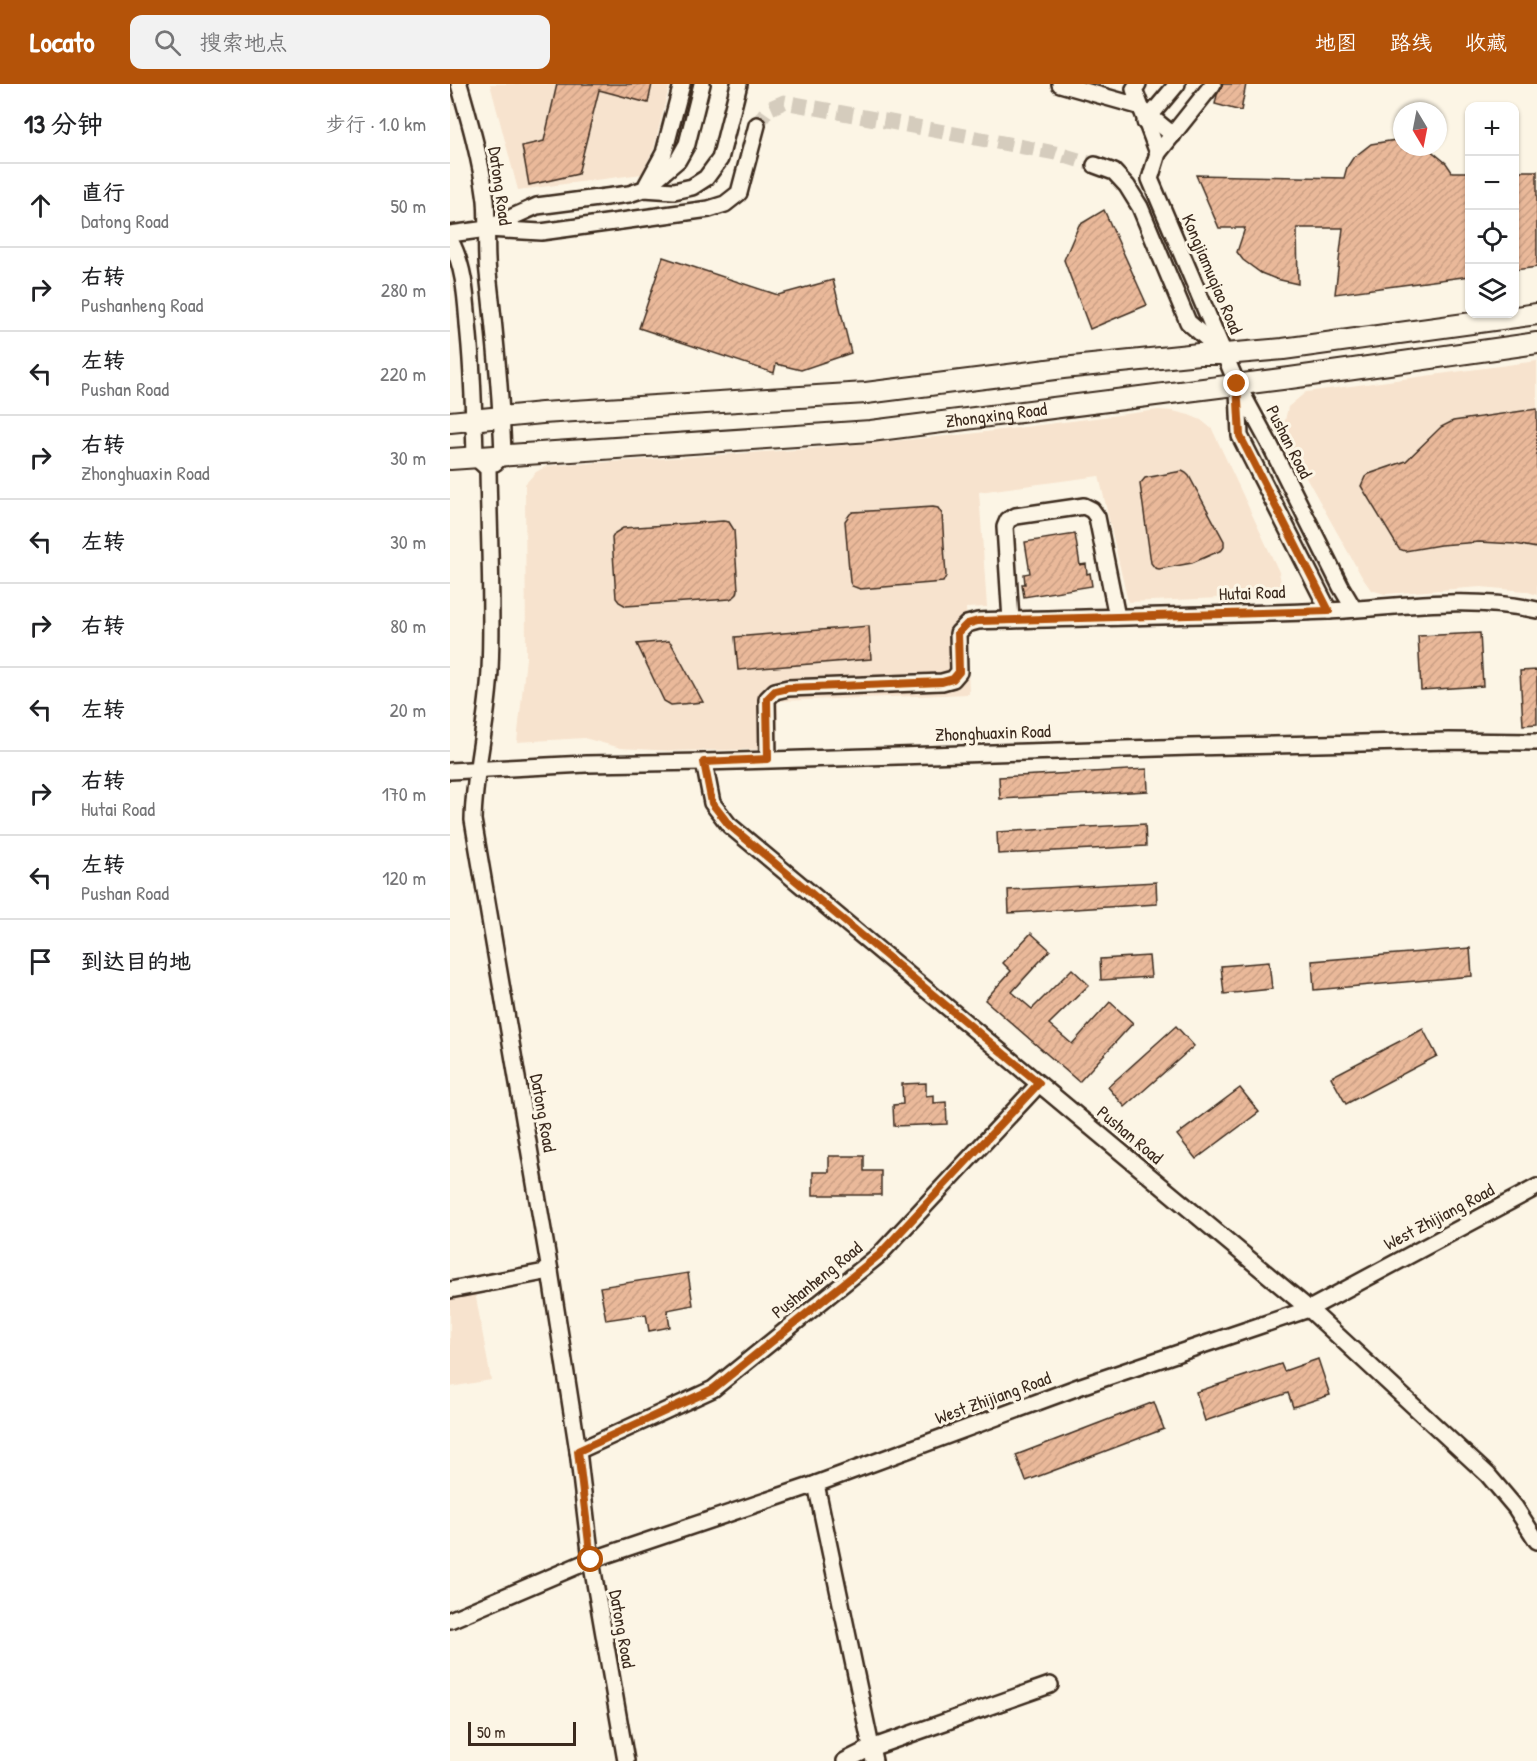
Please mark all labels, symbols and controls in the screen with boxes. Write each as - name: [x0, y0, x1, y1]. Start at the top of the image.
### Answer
- search box: [130, 15, 550, 69]
- text: Locato: [30, 23, 94, 61]
- icon: search: [151, 26, 184, 59]
- text: 搜索地点: [199, 27, 287, 57]
- text: 地图: [1315, 28, 1357, 57]
- text: 路线: [1390, 28, 1432, 57]
- text: 收藏: [1465, 28, 1507, 57]
- north arrow: [1393, 102, 1447, 156]
- map controls: [1465, 102, 1519, 318]
- button: +: [1465, 102, 1519, 156]
- text: 13 分钟: [24, 106, 103, 141]
- text: 步行 · 1.0 km: [326, 110, 426, 137]
- street label: Datong Road: [483, 145, 518, 227]
- button: −: [1465, 156, 1519, 210]
- text: 直行: [81, 177, 125, 207]
- icon: ahead: [24, 189, 57, 222]
- text: 50 m: [390, 192, 426, 219]
- text: Datong Road: [81, 207, 169, 234]
- street label: Kongjiamuqiao Road: [1176, 210, 1249, 338]
- button: locate: [1465, 210, 1519, 264]
- text: 右转: [81, 261, 125, 291]
- button: layers: [1465, 264, 1519, 318]
- icon: right: [24, 273, 57, 306]
- text: 280 m: [381, 276, 426, 303]
- text: Pushanheng Road: [81, 291, 203, 318]
- text: 左转: [81, 345, 125, 375]
- icon: left: [24, 357, 57, 390]
- text: 220 m: [380, 360, 426, 387]
- route end: [1223, 370, 1249, 396]
- text: Pushan Road: [81, 375, 169, 402]
- street label: Zhongxing Road: [944, 396, 1048, 433]
- street label: Pushan Road: [1260, 401, 1319, 483]
- text: 右转: [81, 429, 125, 459]
- icon: right: [24, 441, 57, 474]
- text: 30 m: [390, 444, 426, 471]
- text: Zhonghuaxin Road: [81, 459, 210, 486]
- icon: left: [24, 525, 57, 558]
- text: 左转: [81, 526, 125, 556]
- text: 30 m: [390, 528, 426, 555]
- street label: Hutai Road: [1218, 579, 1286, 606]
- icon: right: [24, 609, 57, 642]
- text: 右转: [81, 610, 125, 640]
- text: 80 m: [390, 612, 426, 639]
- icon: left: [24, 693, 57, 726]
- text: 左转: [81, 694, 125, 724]
- text: 20 m: [389, 696, 426, 723]
- street label: Zhonghuaxin Road: [935, 718, 1051, 747]
- text: 右转: [81, 765, 125, 795]
- icon: right: [24, 777, 57, 810]
- text: 170 m: [382, 780, 426, 807]
- text: Hutai Road: [81, 795, 155, 822]
- text: 左转: [81, 849, 125, 879]
- icon: left: [24, 861, 57, 894]
- text: 120 m: [382, 864, 426, 891]
- text: Pushan Road: [81, 879, 169, 906]
- icon: arrive: [24, 945, 57, 978]
- text: 到达目的地: [81, 946, 191, 976]
- street label: Datong Road: [524, 1072, 563, 1154]
- street label: Pushan Road: [1092, 1100, 1169, 1170]
- street label: West Zhijiang Road: [1379, 1177, 1498, 1256]
- street label: Pushanheng Road: [766, 1235, 867, 1324]
- street label: West Zhijiang Road: [932, 1365, 1054, 1430]
- route start: [577, 1546, 603, 1572]
- street label: Datong Road: [603, 1588, 642, 1670]
- scale bar: [468, 1719, 576, 1746]
- text: 50 m: [477, 1721, 506, 1743]

